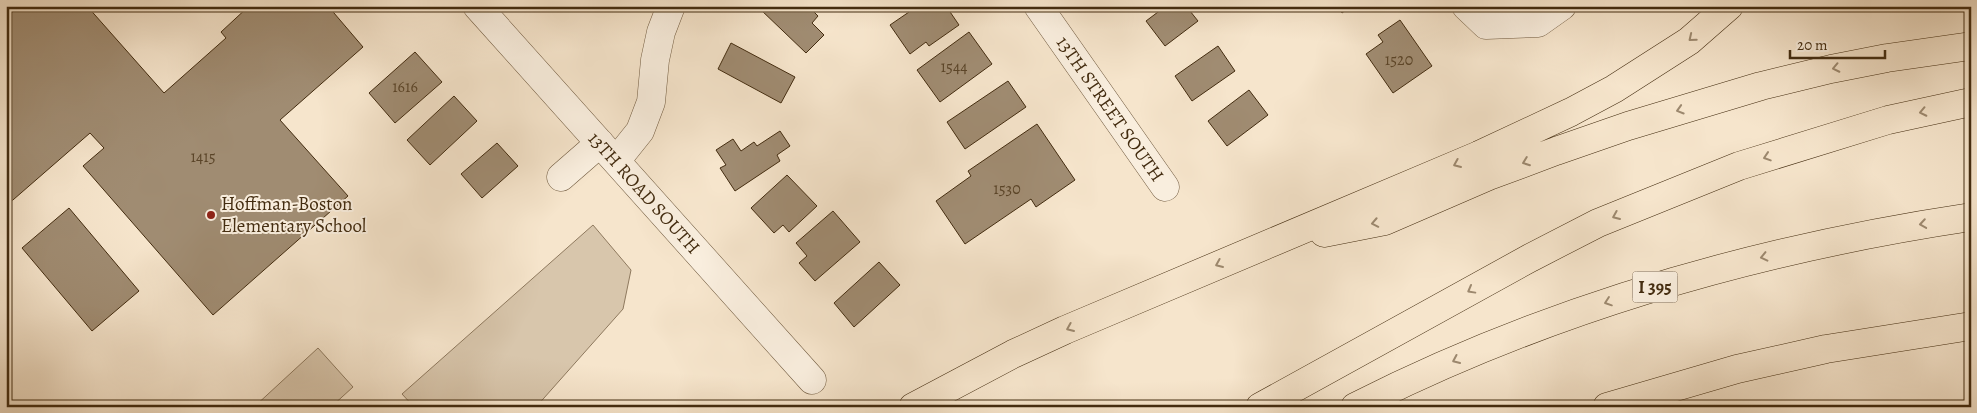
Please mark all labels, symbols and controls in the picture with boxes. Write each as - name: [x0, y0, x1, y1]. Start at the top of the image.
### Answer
- scale bar: [1790, 28, 1884, 60]
- street label: 13TH STREET SOUTH: [1050, 31, 1170, 187]
- one-way arrow: [1689, 33, 1698, 41]
- text: 20 m: [1797, 35, 1828, 55]
- house number: 1520: [1385, 49, 1413, 71]
- house number: 1544: [941, 56, 967, 78]
- one-way arrow: [1832, 62, 1841, 72]
- house number: 1616: [392, 76, 418, 98]
- one-way arrow: [1676, 105, 1684, 115]
- one-way arrow: [1919, 106, 1928, 117]
- street label: 13TH ROAD SOUTH: [582, 126, 706, 260]
- house number: 1415: [190, 146, 216, 168]
- one-way arrow: [1763, 151, 1772, 161]
- one-way arrow: [1522, 156, 1530, 166]
- one-way arrow: [1453, 158, 1462, 169]
- house number: 1530: [993, 178, 1021, 200]
- place label: Hoffman-Boston Elementary School: [221, 191, 367, 239]
- marker: Hoffman-Boston Elementary School: [205, 209, 217, 221]
- one-way arrow: [1612, 209, 1621, 220]
- one-way arrow: [1371, 217, 1379, 227]
- one-way arrow: [1918, 218, 1927, 228]
- one-way arrow: [1759, 251, 1768, 262]
- one-way arrow: [1215, 257, 1224, 268]
- road number: I 395: [1632, 272, 1678, 302]
- one-way arrow: [1468, 284, 1477, 294]
- one-way arrow: [1604, 296, 1612, 306]
- one-way arrow: [1066, 321, 1075, 332]
- one-way arrow: [1452, 354, 1461, 364]

